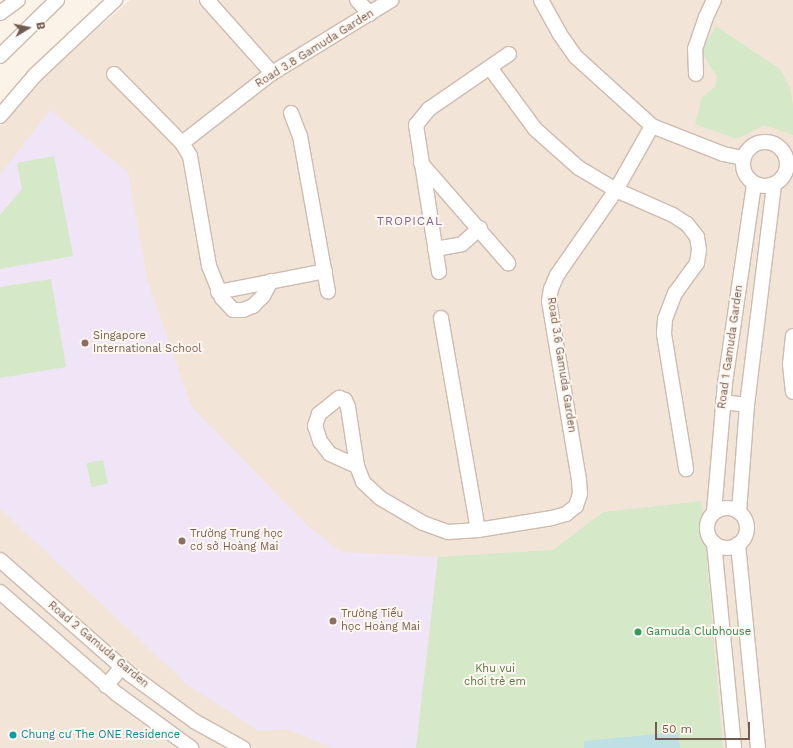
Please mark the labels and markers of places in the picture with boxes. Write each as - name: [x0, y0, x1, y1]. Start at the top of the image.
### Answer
- place label: Singapore International School: [93, 330, 202, 356]
- marker: Singapore International School: [80, 338, 90, 348]
- place label: Trường Trung học cơ sở Hoàng Mai: [190, 528, 283, 554]
- marker: Trường Trung học cơ sở Hoàng Mai: [177, 536, 187, 546]
- place label: Trường Tiểu học Hoàng Mai: [341, 608, 420, 634]
- marker: Trường Tiểu học Hoàng Mai: [328, 616, 338, 626]
- place label: Gamuda Clubhouse: [646, 625, 751, 639]
- marker: Gamuda Clubhouse: [633, 627, 643, 637]
- place label: Chung cư The ONE Residence: [21, 728, 180, 742]
- marker: Chung cư The ONE Residence: [8, 730, 18, 740]

